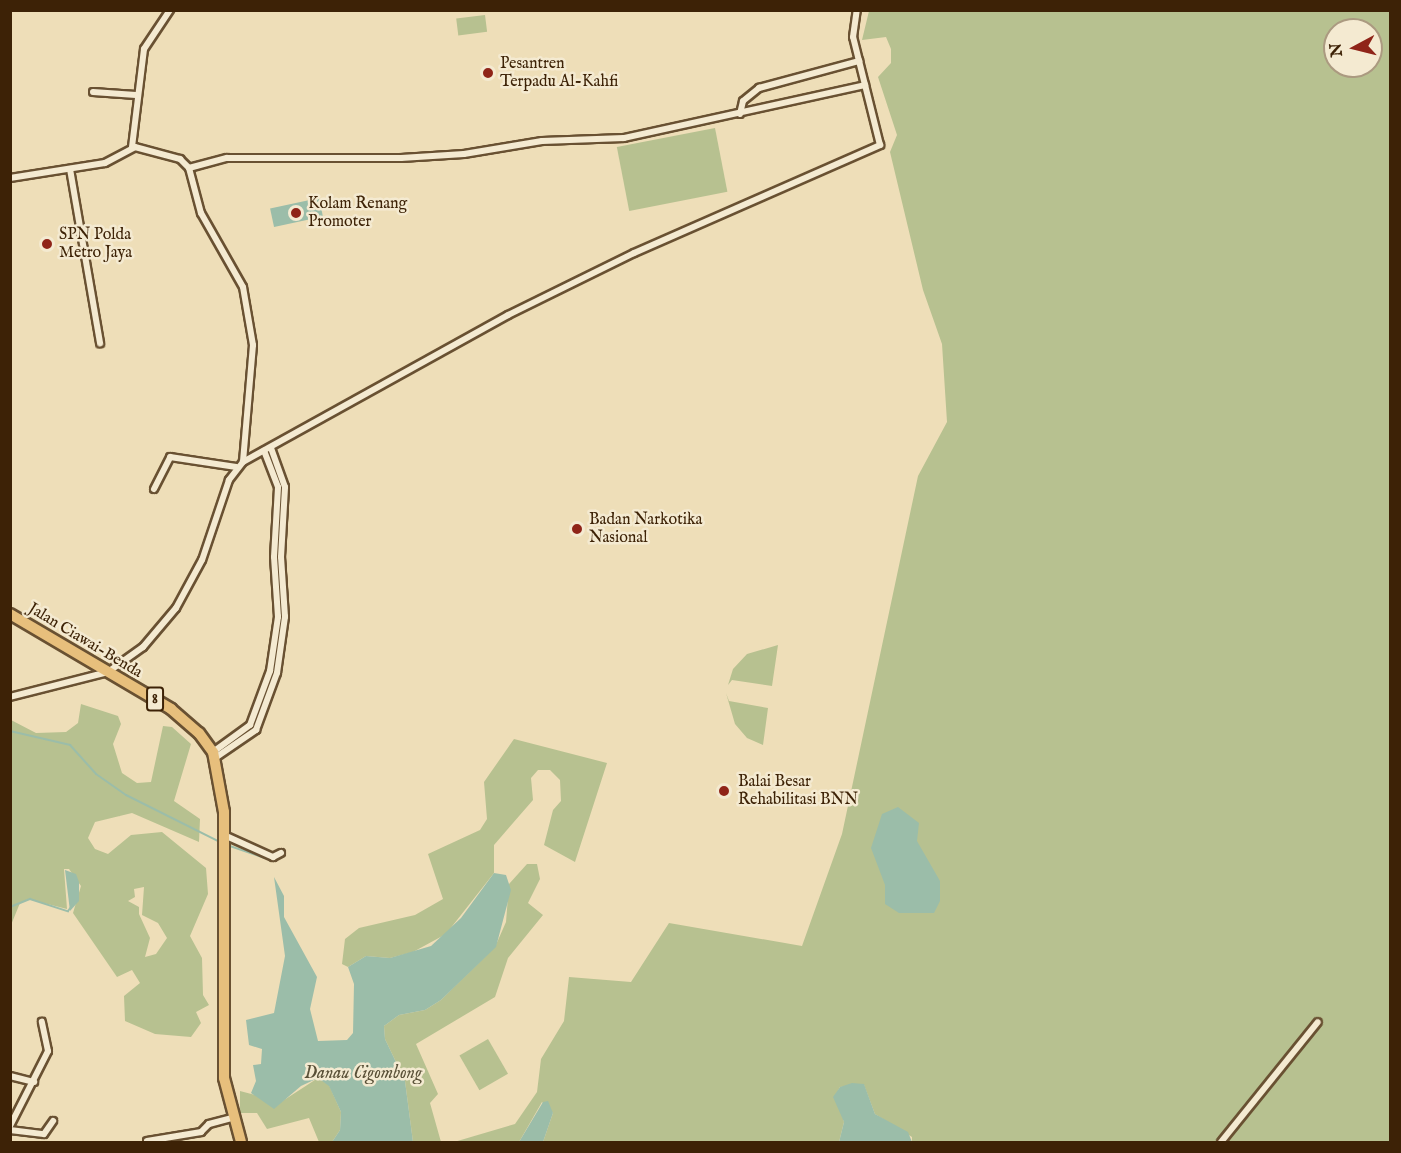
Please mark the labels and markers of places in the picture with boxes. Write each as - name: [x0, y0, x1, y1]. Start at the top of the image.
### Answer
- place label: Pesantren Terpadu Al-Kahfi: [500, 54, 618, 92]
- marker: Pesantren Terpadu Al-Kahfi: [481, 66, 495, 80]
- place label: Kolam Renang Promoter: [308, 194, 407, 232]
- marker: Kolam Renang Promoter: [289, 206, 303, 220]
- place label: SPN Polda Metro Jaya: [59, 225, 132, 263]
- marker: SPN Polda Metro Jaya: [40, 237, 54, 251]
- place label: Badan Narkotika Nasional: [589, 510, 702, 548]
- marker: Badan Narkotika Nasional: [570, 522, 584, 536]
- place label: Balai Besar Rehabilitasi BNN: [738, 772, 858, 810]
- marker: Balai Besar Rehabilitasi BNN: [715, 782, 733, 800]

